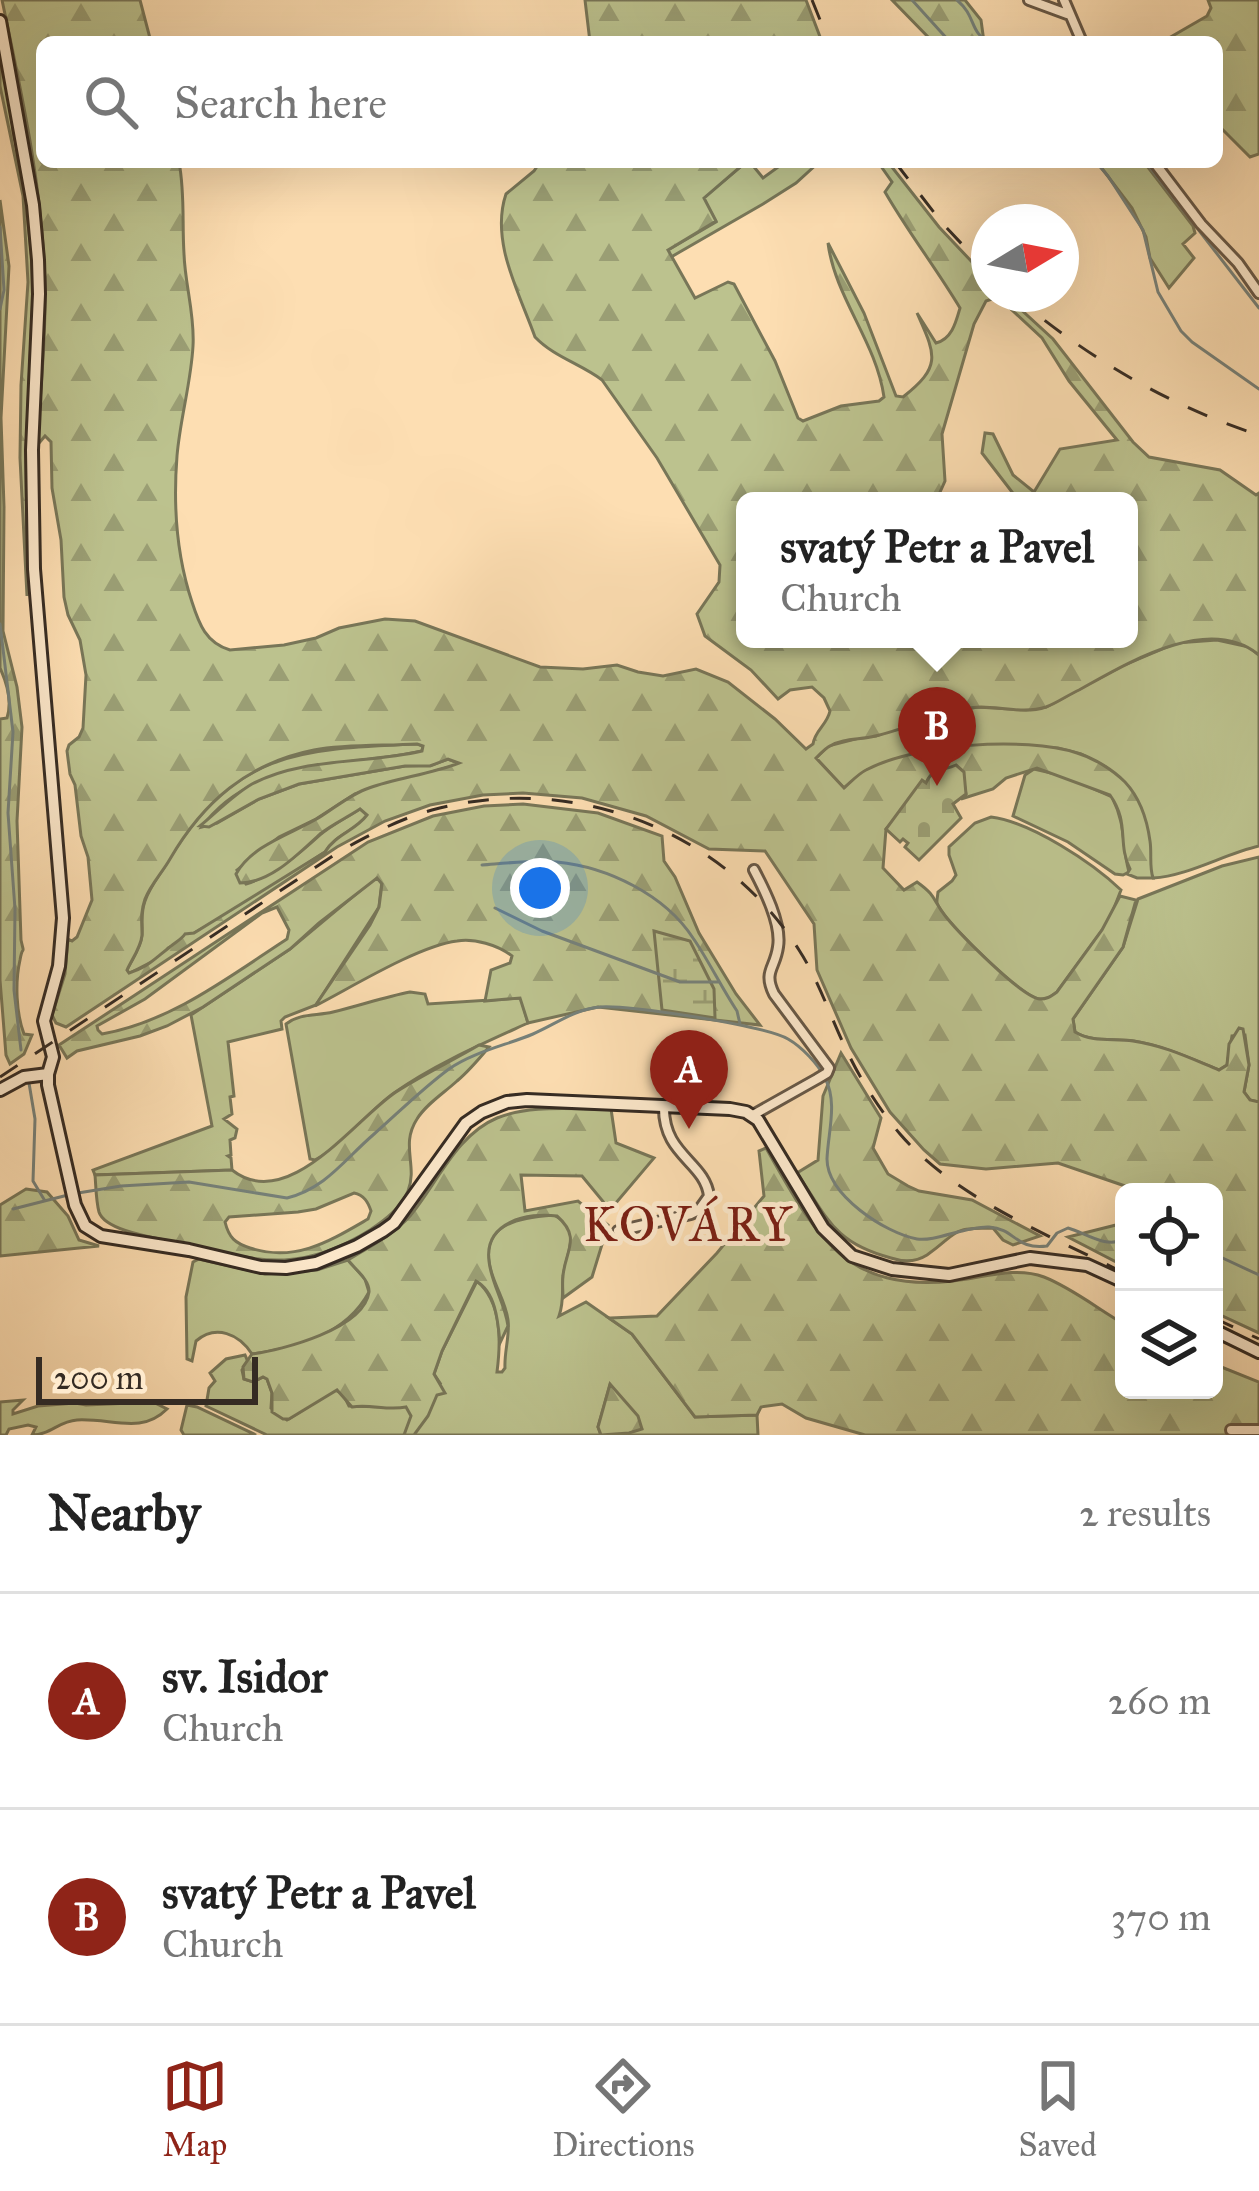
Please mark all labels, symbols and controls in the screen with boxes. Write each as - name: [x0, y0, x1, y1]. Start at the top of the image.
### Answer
- search box: [36, 36, 1223, 168]
- icon: search: [78, 69, 144, 135]
- text: Search here: [174, 75, 387, 130]
- north arrow: [971, 204, 1079, 312]
- popup: [736, 492, 1138, 648]
- text: svatý Petr a Pavel: [780, 519, 1094, 574]
- text: Church: [780, 574, 902, 622]
- pin: B: [898, 687, 976, 786]
- your location: [510, 858, 570, 918]
- pin: A: [650, 1030, 728, 1129]
- map controls: [1115, 1183, 1223, 1399]
- button: locate: [1115, 1183, 1223, 1291]
- district label: KOVÁRY: [583, 1195, 795, 1254]
- button: layers: [1115, 1291, 1223, 1399]
- scale bar: [36, 1351, 258, 1404]
- text: 200 m: [54, 1358, 144, 1398]
- text: Nearby: [48, 1482, 200, 1544]
- text: 2 results: [1079, 1489, 1211, 1537]
- text: sv. Isidor: [162, 1649, 328, 1704]
- text: A: [74, 1677, 100, 1725]
- text: 260 m: [1108, 1677, 1211, 1725]
- text: Church: [162, 1704, 283, 1752]
- text: svatý Petr a Pavel: [162, 1865, 476, 1920]
- text: B: [74, 1893, 100, 1941]
- text: 370 m: [1111, 1893, 1211, 1941]
- text: Church: [162, 1920, 283, 1968]
- tab: Map: [162, 2053, 228, 2165]
- tab: Directions: [552, 2053, 694, 2165]
- tab: Saved: [1019, 2053, 1097, 2165]

